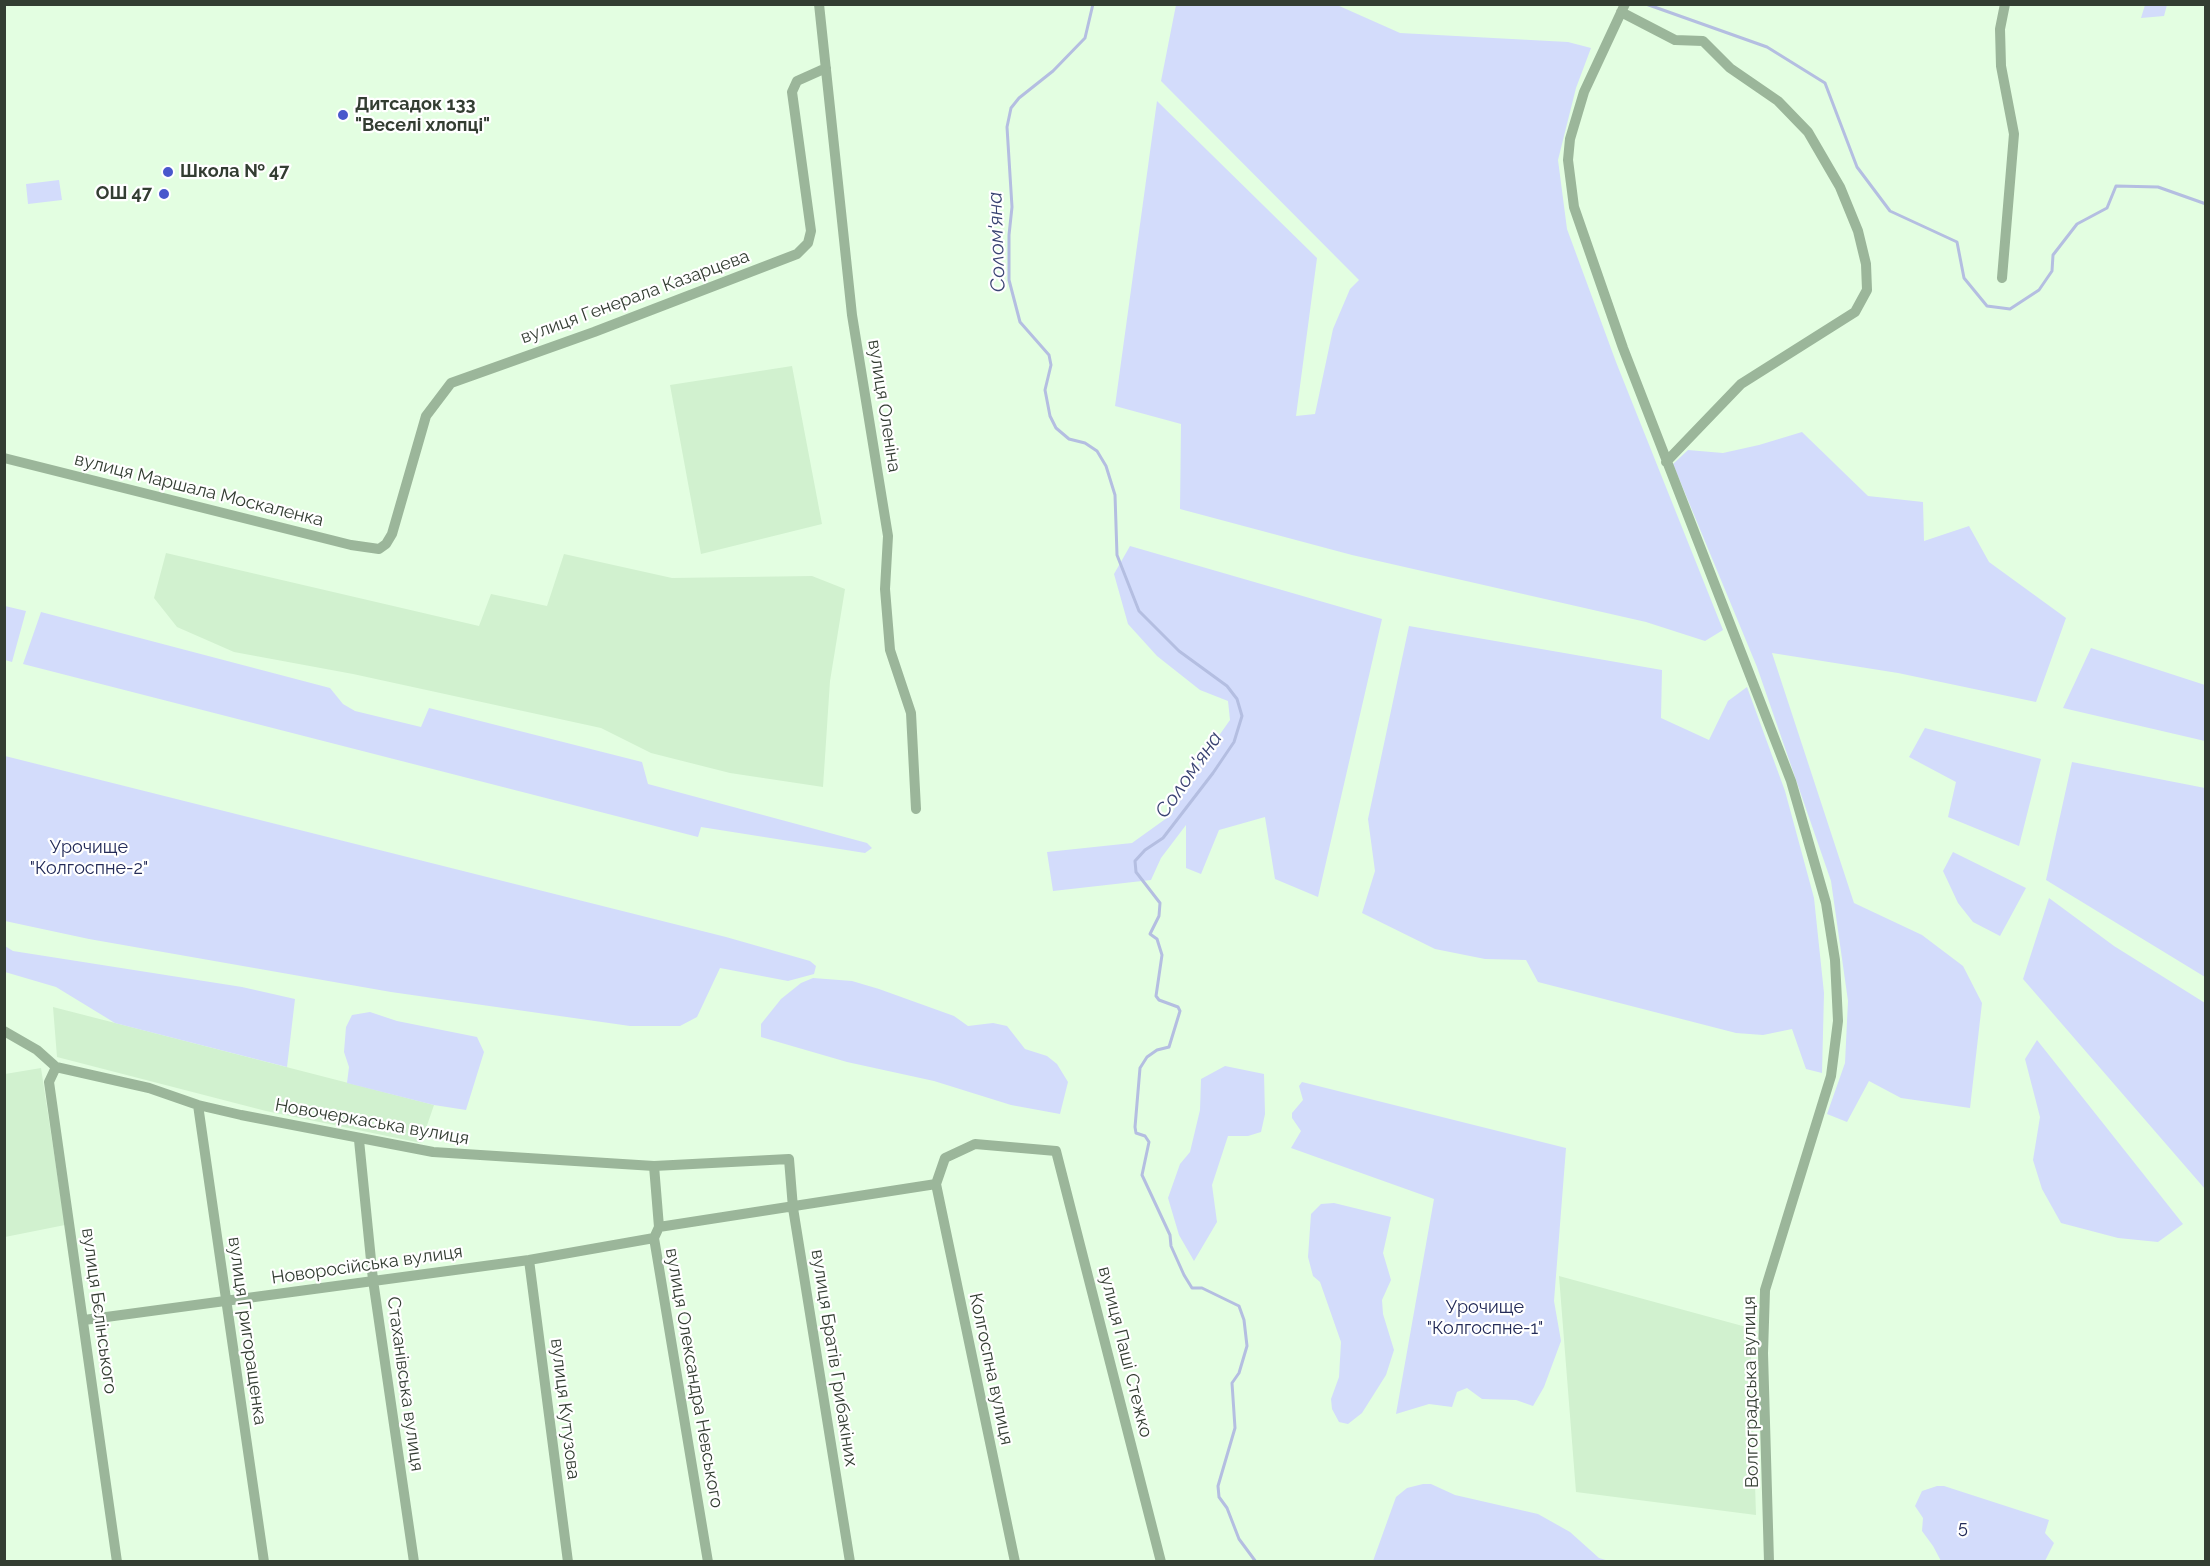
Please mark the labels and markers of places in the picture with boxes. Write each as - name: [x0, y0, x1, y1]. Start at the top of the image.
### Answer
- place label: Дитсадок 133 "Веселі хлопці": [355, 94, 490, 136]
- marker: Дитсадок 133 "Веселі хлопці": [336, 108, 350, 122]
- place label: Школа № 47: [180, 161, 289, 183]
- marker: Школа № 47: [161, 165, 175, 179]
- place label: ОШ 47: [96, 183, 152, 205]
- marker: ОШ 47: [157, 187, 171, 201]

